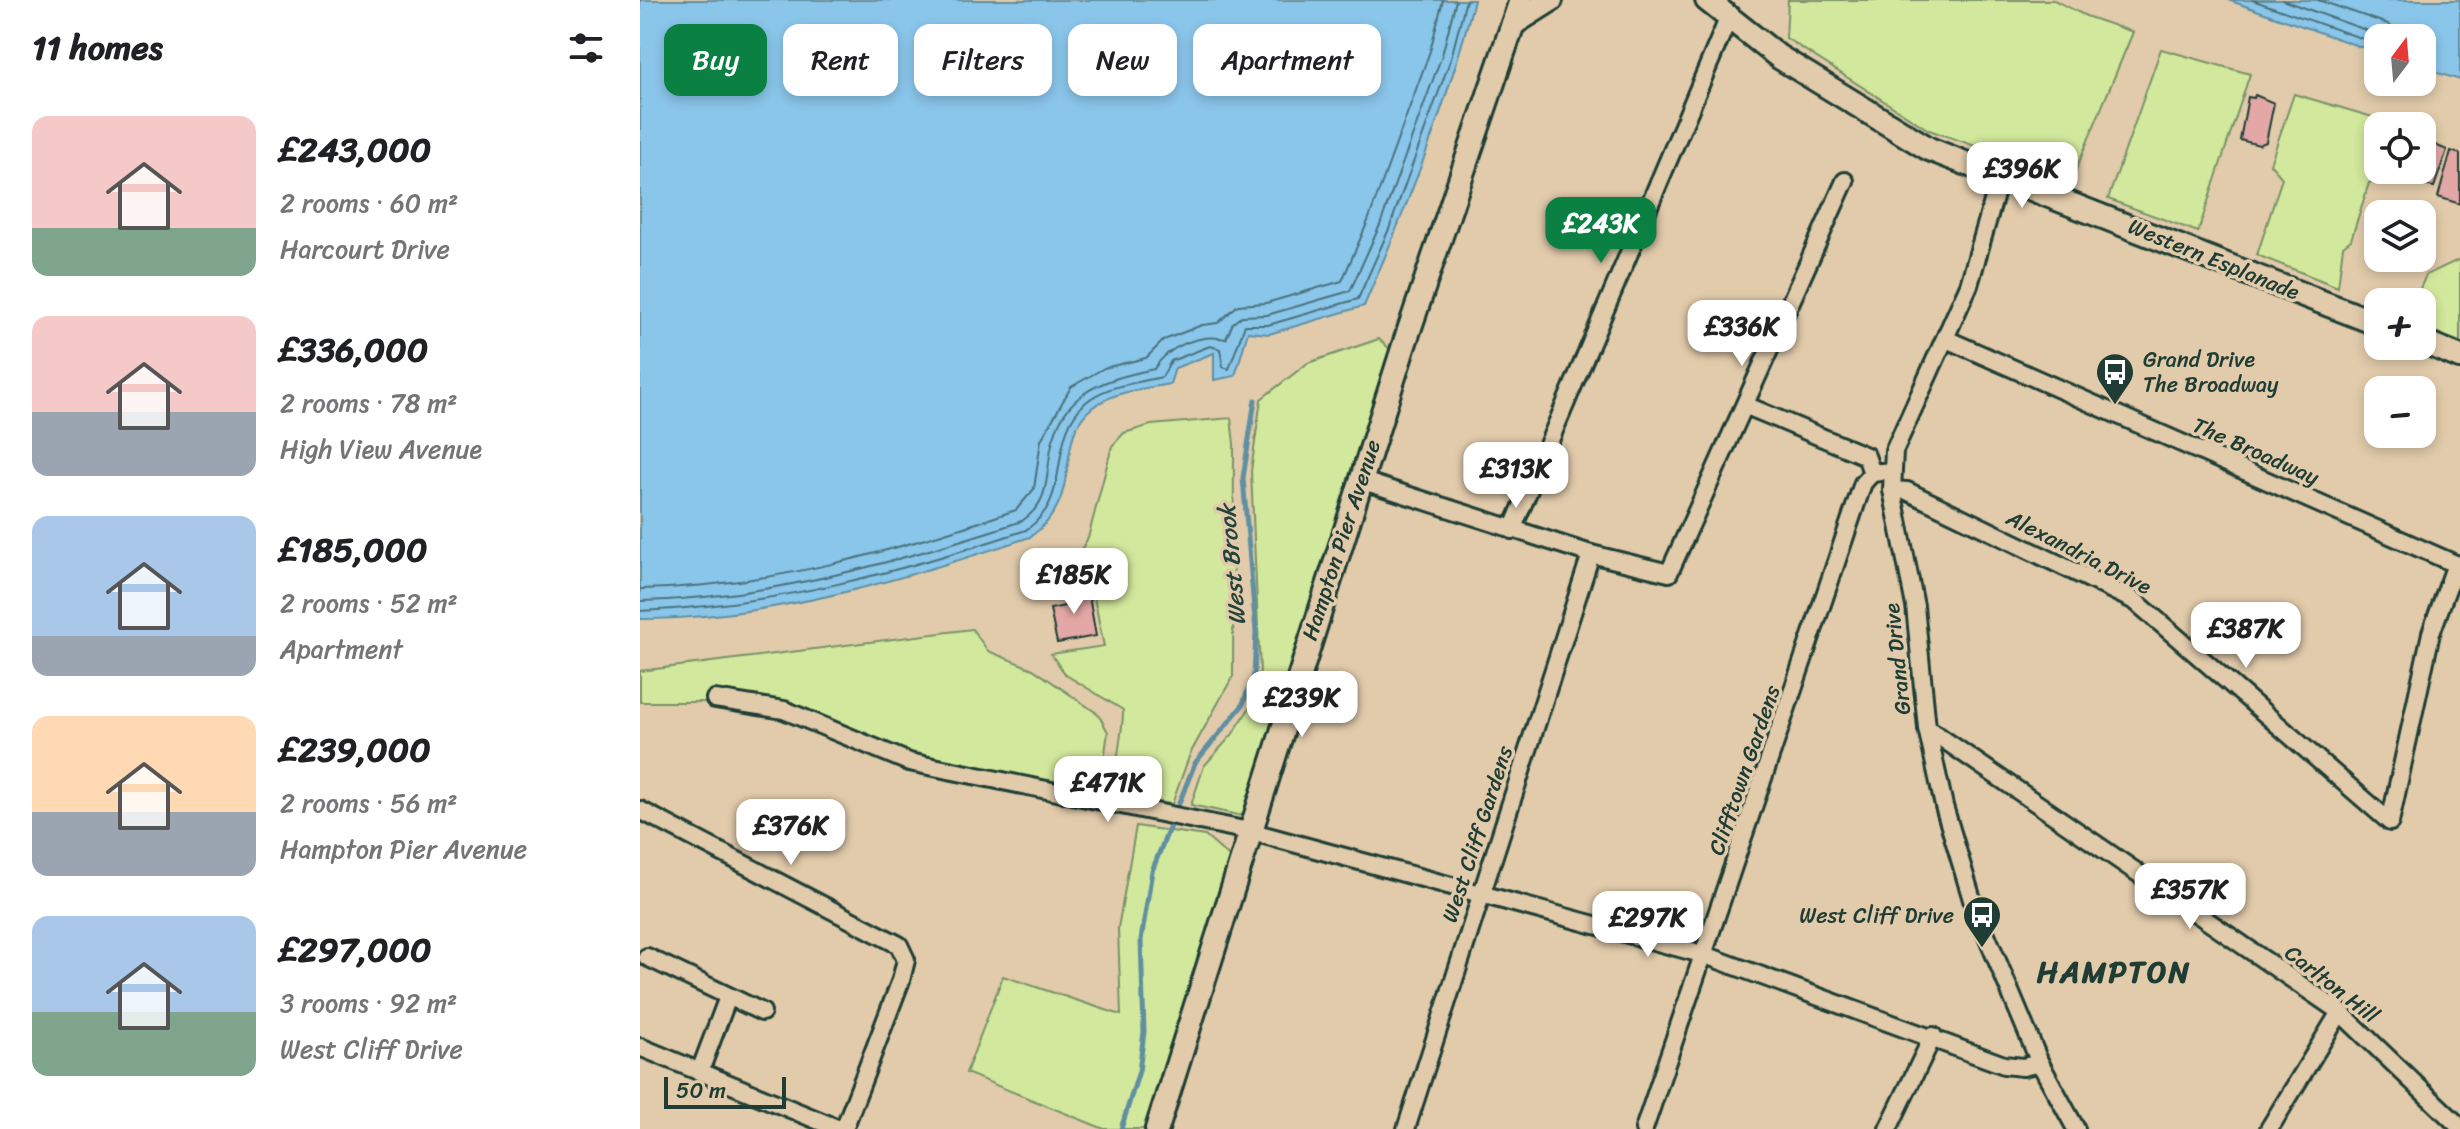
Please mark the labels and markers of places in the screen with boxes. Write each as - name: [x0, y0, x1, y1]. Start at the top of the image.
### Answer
- pin: £396K: [1966, 142, 2078, 210]
- pin: £243K: [1545, 197, 1657, 265]
- pin: £336K: [1686, 300, 1798, 368]
- place label: Grand Drive The Broadway: [2143, 340, 2279, 404]
- bus stop icon: Grand Drive The Broadway: [2094, 351, 2136, 406]
- pin: £313K: [1460, 442, 1572, 510]
- pin: £185K: [1018, 548, 1130, 616]
- pin: £387K: [2190, 602, 2302, 670]
- pin: £239K: [1246, 671, 1358, 739]
- pin: £471K: [1052, 756, 1164, 824]
- pin: £376K: [735, 799, 847, 867]
- pin: £357K: [2134, 863, 2246, 931]
- pin: £297K: [1592, 891, 1704, 959]
- bus stop icon: West Cliff Drive: [1961, 894, 2003, 949]
- place label: West Cliff Drive: [1799, 896, 1954, 935]

